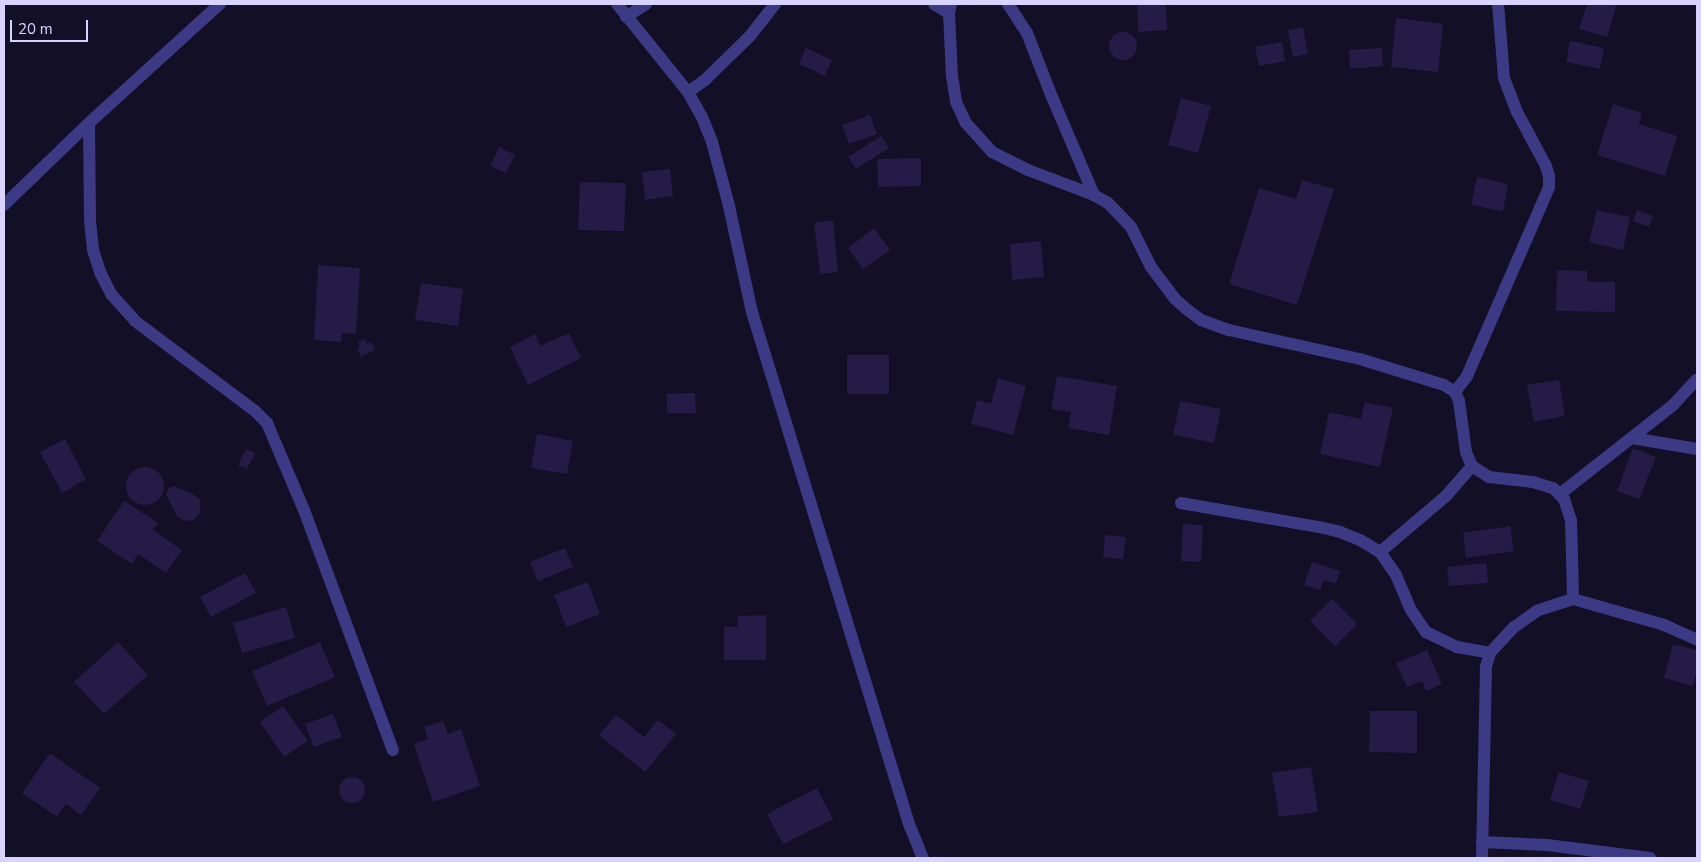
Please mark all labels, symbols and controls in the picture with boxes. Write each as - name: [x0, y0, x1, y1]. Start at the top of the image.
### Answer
- scale bar: [12, 10, 90, 42]
- text: 20 m: [18, 19, 53, 39]

